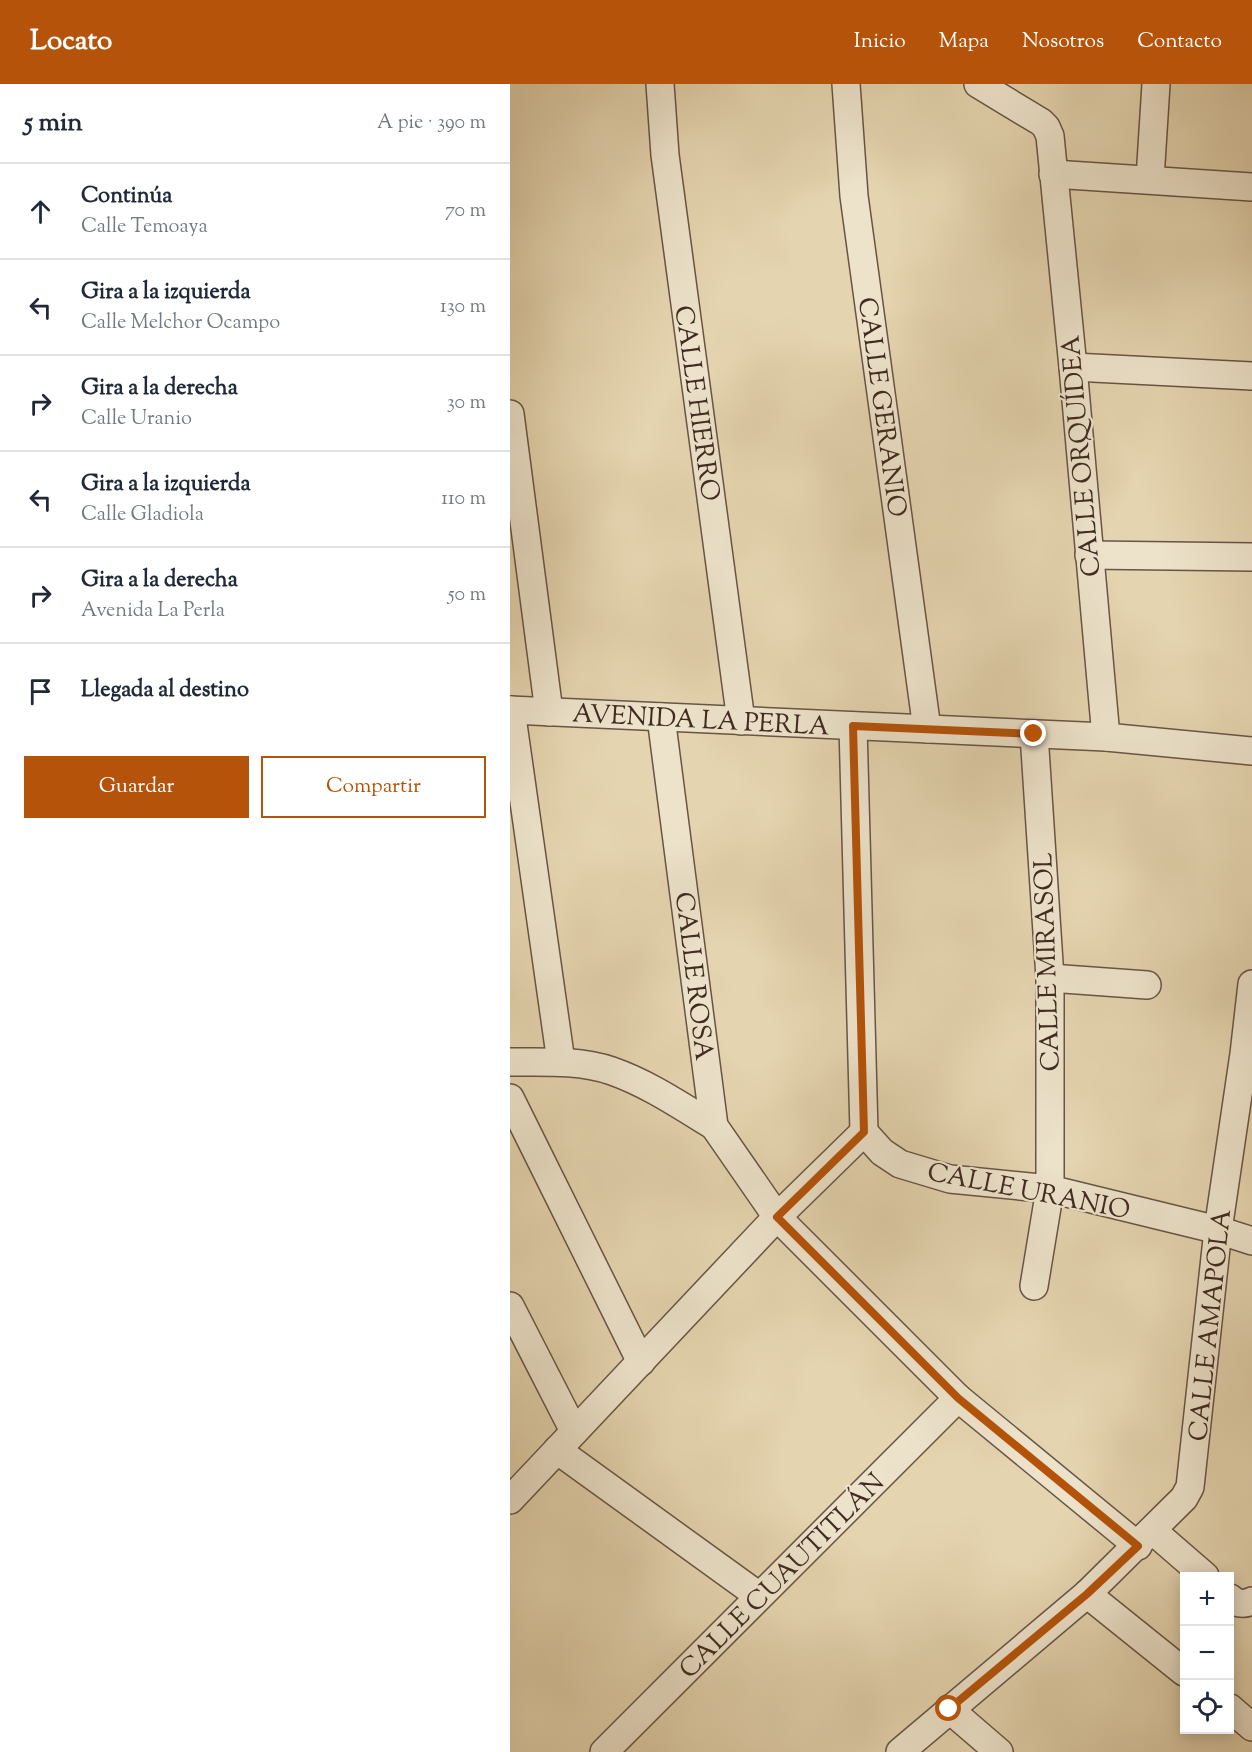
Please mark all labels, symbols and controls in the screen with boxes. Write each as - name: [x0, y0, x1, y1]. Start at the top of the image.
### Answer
- text: Locato: [30, 22, 112, 62]
- text: Inicio: [854, 27, 906, 57]
- text: Mapa: [939, 27, 989, 57]
- text: Nosotros: [1022, 27, 1104, 57]
- text: Contacto: [1137, 27, 1222, 57]
- text: 5 min: [24, 105, 83, 142]
- text: A pie · 390 m: [377, 109, 486, 138]
- text: Continúa: [81, 181, 172, 213]
- icon: ahead: [24, 195, 57, 228]
- text: 70 m: [445, 197, 486, 226]
- text: Calle Temoaya: [81, 213, 208, 242]
- text: Gira a la izquierda: [81, 277, 251, 309]
- icon: left: [24, 291, 57, 324]
- text: 130 m: [440, 293, 486, 322]
- street label: CALLE GERANIO: [847, 295, 914, 520]
- street label: CALLE HIERRO: [663, 303, 728, 504]
- text: Calle Melchor Ocampo: [81, 309, 280, 338]
- street label: CALLE ORQUÍDEA: [1053, 333, 1111, 578]
- text: Gira a la derecha: [81, 373, 238, 405]
- icon: right: [24, 387, 57, 420]
- text: 30 m: [447, 389, 486, 418]
- text: Calle Uranio: [81, 405, 192, 434]
- text: Gira a la izquierda: [81, 469, 251, 501]
- icon: left: [24, 483, 57, 516]
- text: 110 m: [441, 485, 486, 514]
- text: Calle Gladiola: [81, 501, 204, 530]
- text: Gira a la derecha: [81, 565, 238, 597]
- icon: right: [24, 579, 57, 612]
- text: 50 m: [448, 581, 486, 610]
- text: Avenida La Perla: [81, 597, 225, 626]
- icon: arrive: [24, 675, 57, 708]
- text: Llegada al destino: [81, 675, 249, 707]
- street label: AVENIDA LA PERLA: [571, 696, 830, 747]
- route end: [1020, 720, 1046, 746]
- button: Guardar: [24, 756, 249, 818]
- button: Compartir: [261, 756, 486, 818]
- street label: CALLE MIRASOL: [1026, 852, 1071, 1072]
- street label: CALLE ROSA: [664, 890, 721, 1063]
- street label: CALLE URANIO: [924, 1155, 1133, 1230]
- street label: CALLE AMAPOLA: [1181, 1207, 1242, 1443]
- street label: CALLE CUAUTITLÁN: [672, 1466, 894, 1688]
- map controls: [1180, 1572, 1234, 1734]
- button: +: [1180, 1572, 1234, 1626]
- button: −: [1180, 1626, 1234, 1680]
- button: locate: [1180, 1680, 1234, 1734]
- route start: [935, 1695, 961, 1721]

